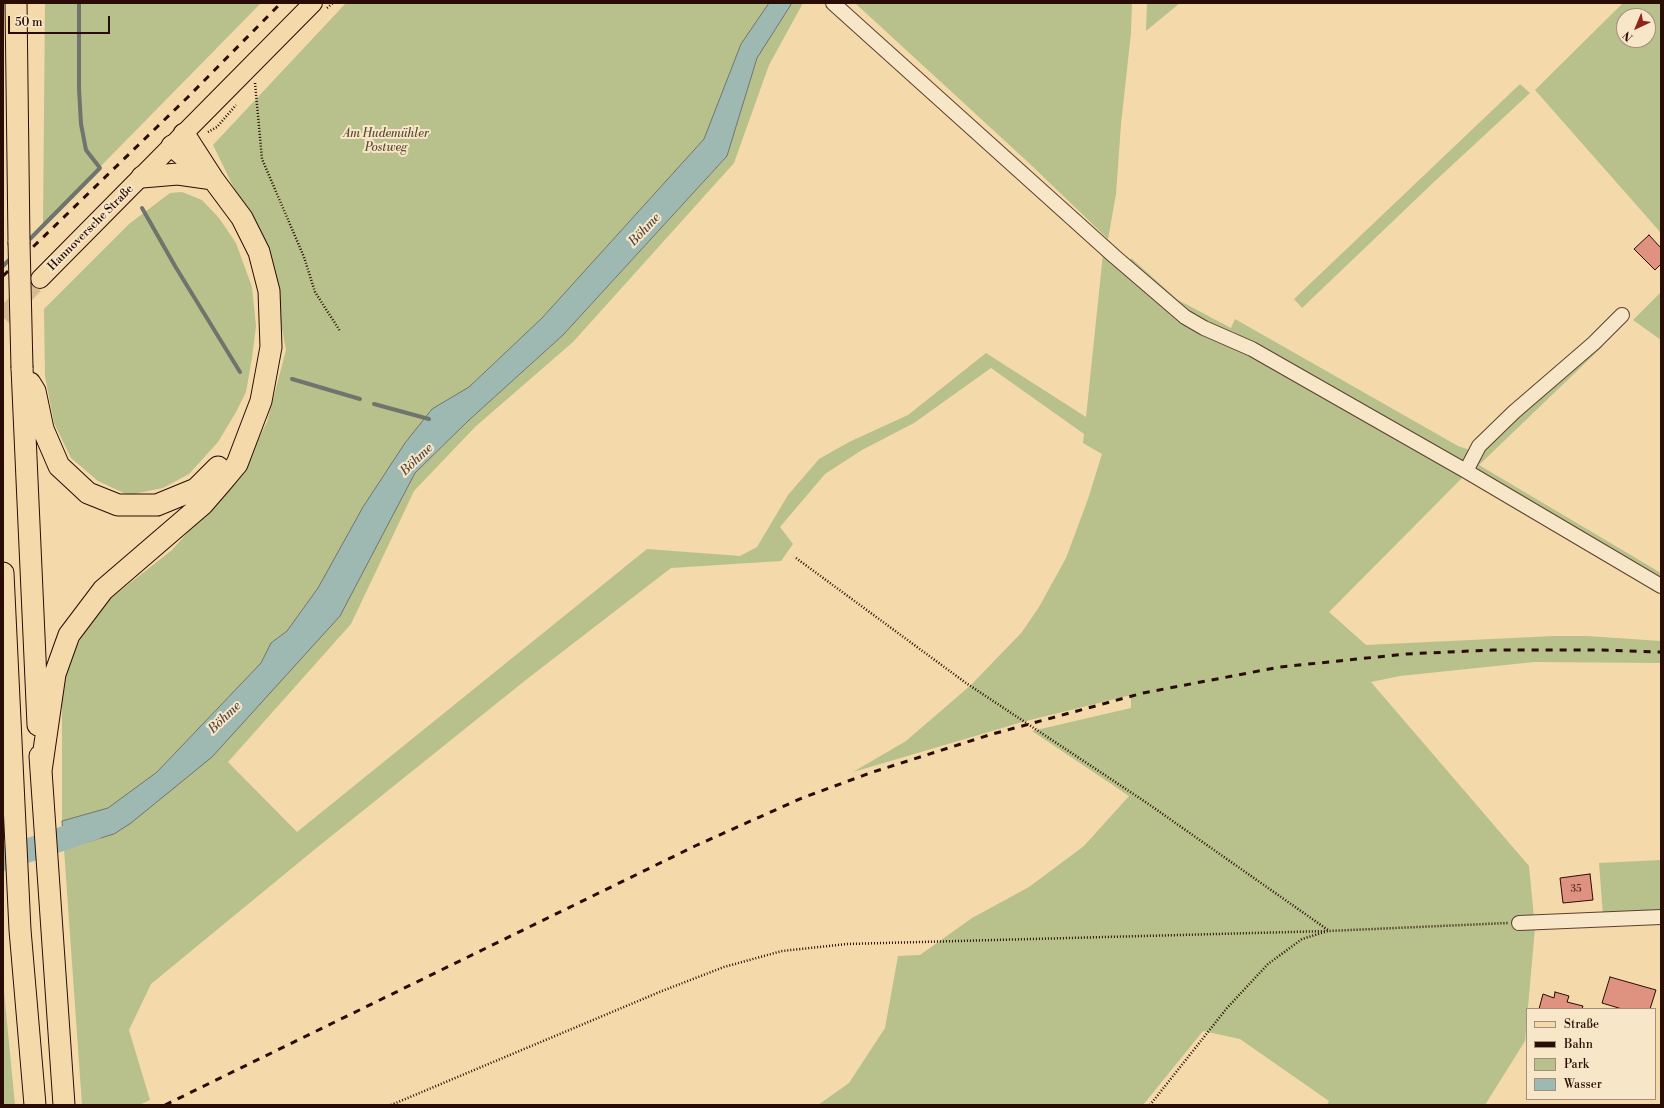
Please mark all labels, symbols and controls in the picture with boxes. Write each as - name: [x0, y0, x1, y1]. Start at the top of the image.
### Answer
- scale bar: [10, 8, 112, 34]
- north arrow: [1616, 8, 1656, 48]
- text: 50 m: [15, 15, 43, 30]
- text: N: [1620, 28, 1636, 44]
- park label: Am Hudemühler Postweg: [343, 127, 429, 155]
- street label: Hannoversche Straße: [45, 182, 137, 274]
- water label: Böhme: [626, 210, 664, 250]
- water label: Böhme: [397, 441, 437, 479]
- water label: Böhme: [205, 699, 245, 737]
- house number: 35: [1570, 884, 1582, 896]
- legend: [1526, 1008, 1656, 1100]
- text: Straße: [1564, 1017, 1599, 1032]
- text: Bahn: [1564, 1037, 1593, 1052]
- text: Park: [1564, 1057, 1589, 1072]
- text: Wasser: [1564, 1077, 1602, 1092]

